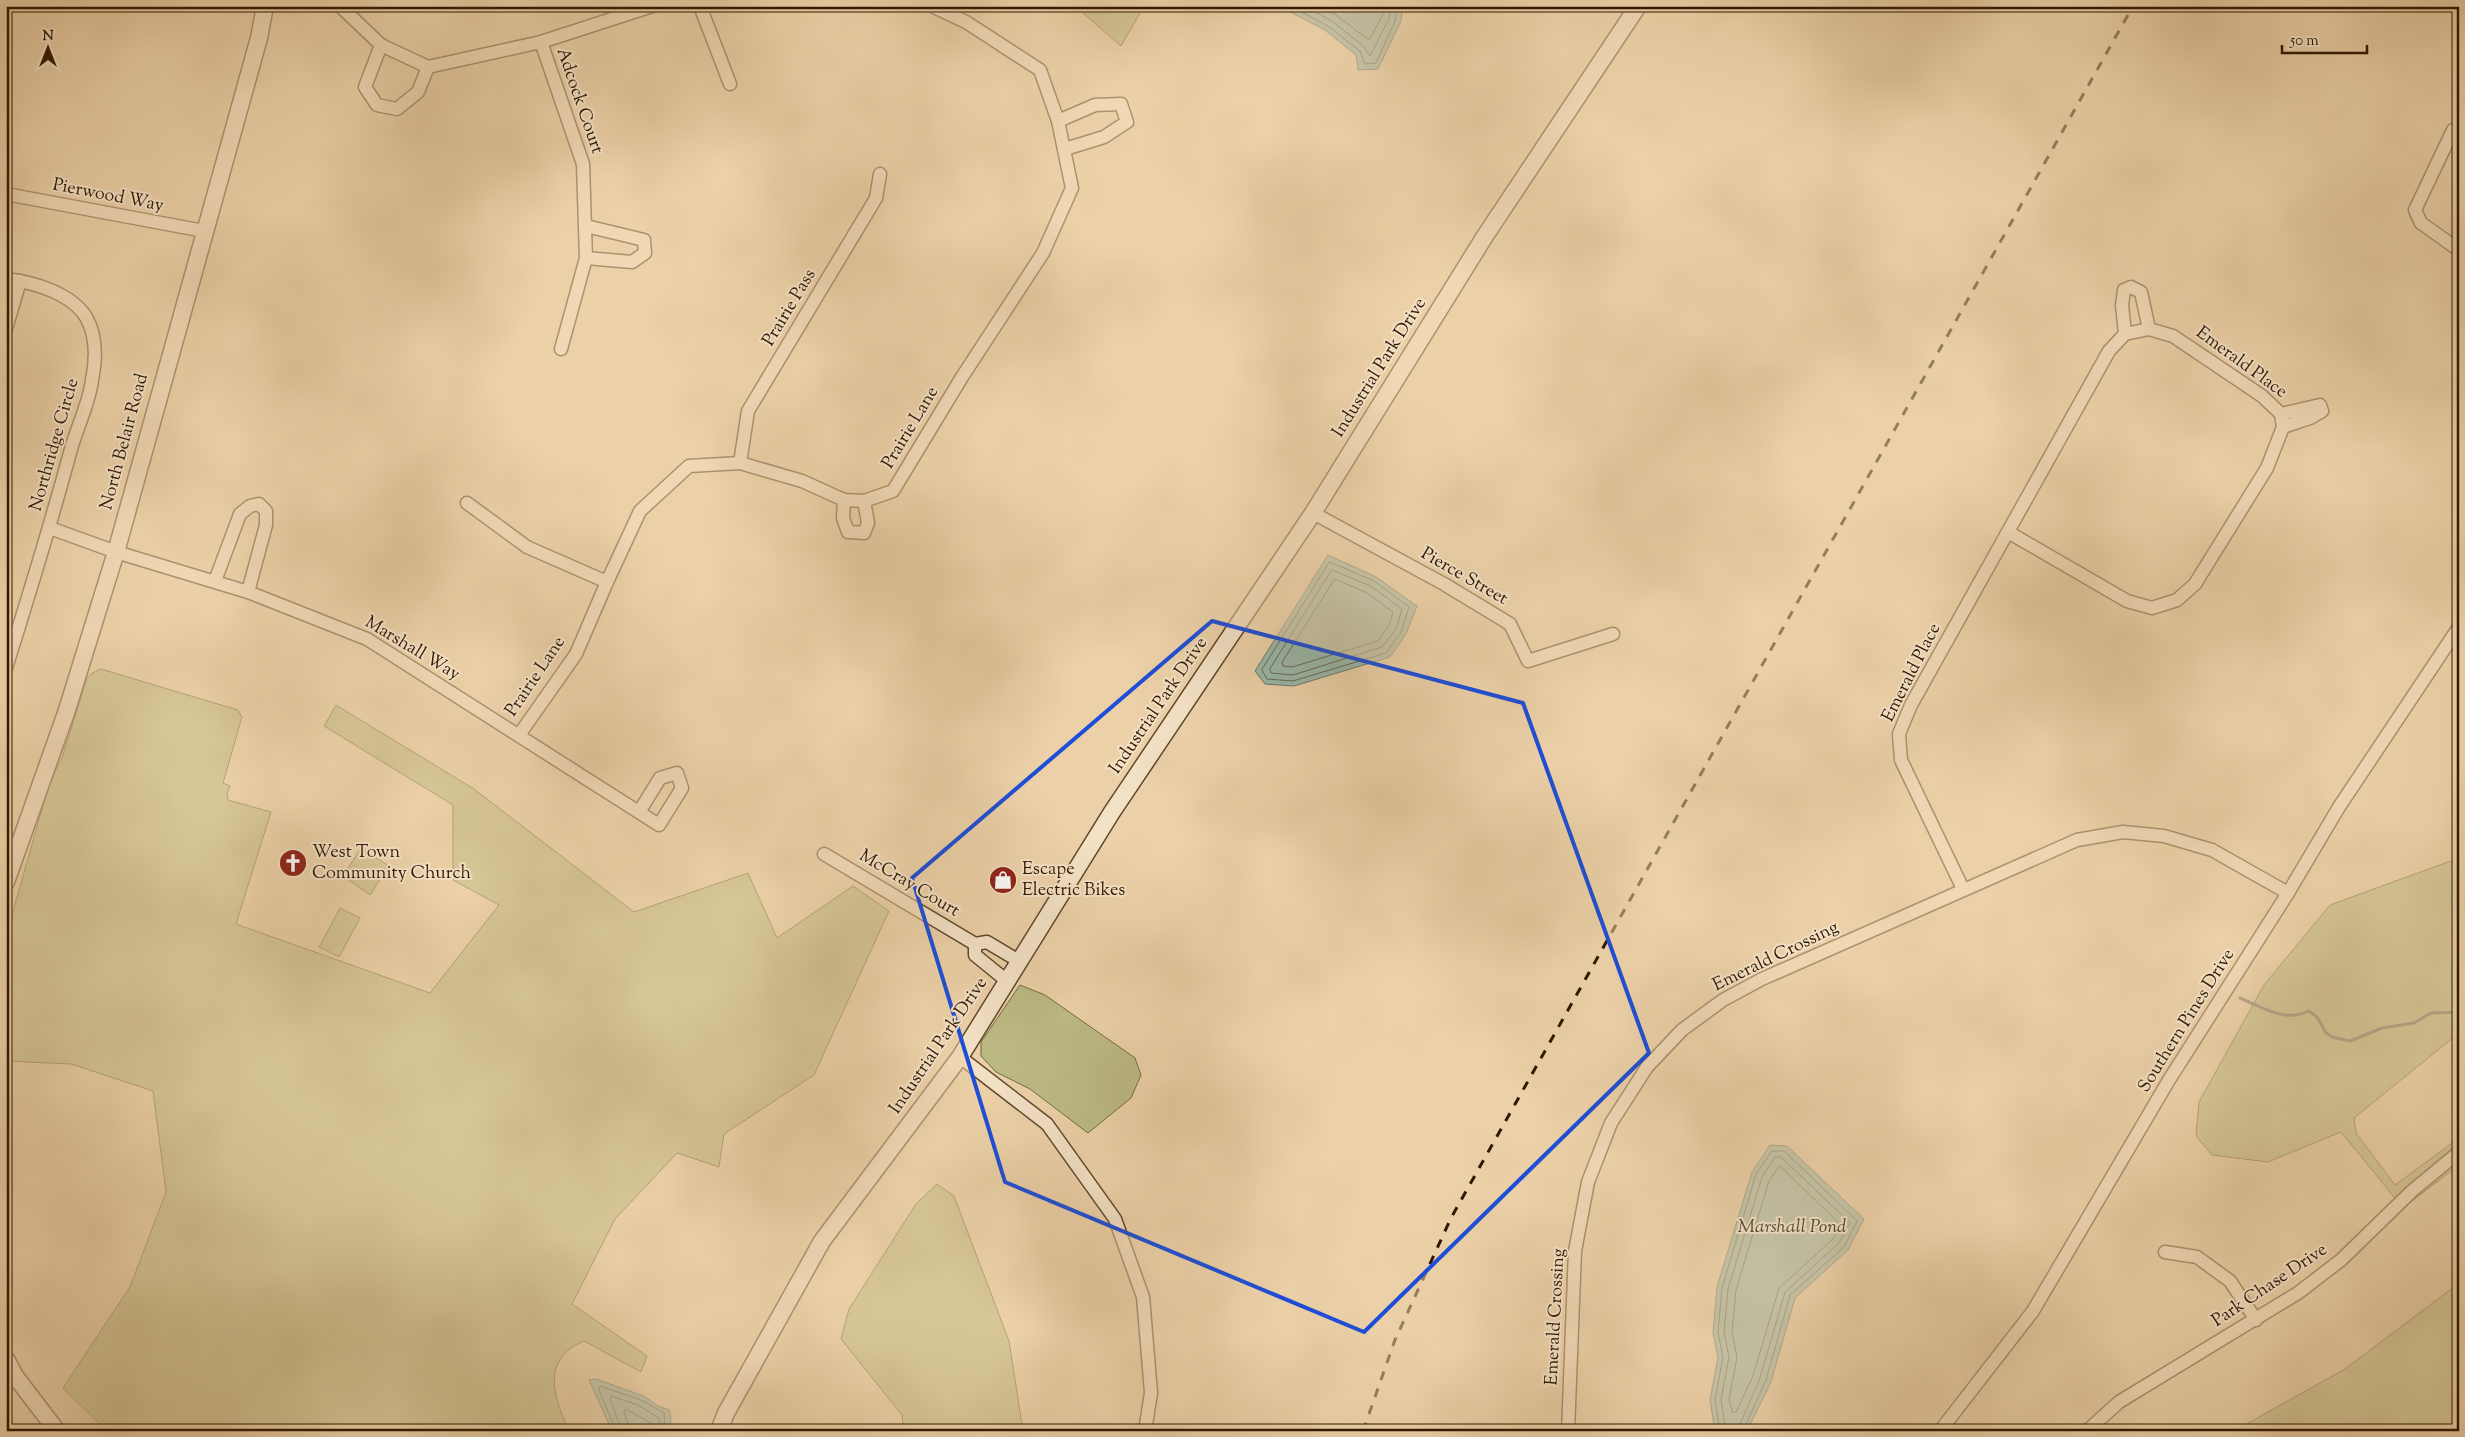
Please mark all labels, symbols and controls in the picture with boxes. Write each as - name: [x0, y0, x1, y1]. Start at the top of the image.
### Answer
- north arrow: [22, 22, 72, 72]
- scale bar: [2282, 22, 2368, 54]
- text: N: [42, 27, 54, 47]
- text: 50 m: [2289, 31, 2319, 52]
- street label: Adcock Court: [549, 45, 609, 157]
- street label: Pierwood Way: [50, 172, 166, 220]
- street label: Prairie Pass: [757, 264, 823, 352]
- street label: Industrial Park Drive: [1326, 293, 1434, 443]
- street label: Emerald Place: [2190, 321, 2292, 405]
- street label: North Belair Road: [94, 371, 156, 513]
- street label: Northridge Circle: [24, 375, 86, 515]
- street label: Prairie Lane: [876, 382, 946, 474]
- street label: Pierce Street: [1416, 542, 1512, 612]
- street label: Marshall Way: [359, 610, 465, 688]
- street label: Emerald Place: [1876, 619, 1948, 727]
- street label: Prairie Lane: [500, 632, 572, 722]
- street label: Industrial Park Drive: [1103, 632, 1215, 780]
- place label: West Town Community Church: [312, 840, 471, 887]
- street label: McCray Court: [854, 844, 964, 924]
- church icon: West Town Community Church: [278, 848, 308, 878]
- place label: Escape Electric Bikes: [1022, 857, 1125, 904]
- shop icon: Escape Electric Bikes: [988, 865, 1018, 895]
- street label: Emerald Crossing: [1709, 915, 1844, 999]
- street label: Southern Pines Drive: [2132, 944, 2242, 1098]
- street label: Industrial Park Drive: [883, 972, 995, 1120]
- water label: Marshall Pond: [1737, 1214, 1847, 1241]
- street label: Park Chase Drive: [2207, 1238, 2333, 1334]
- street label: Emerald Crossing: [1539, 1248, 1573, 1386]

